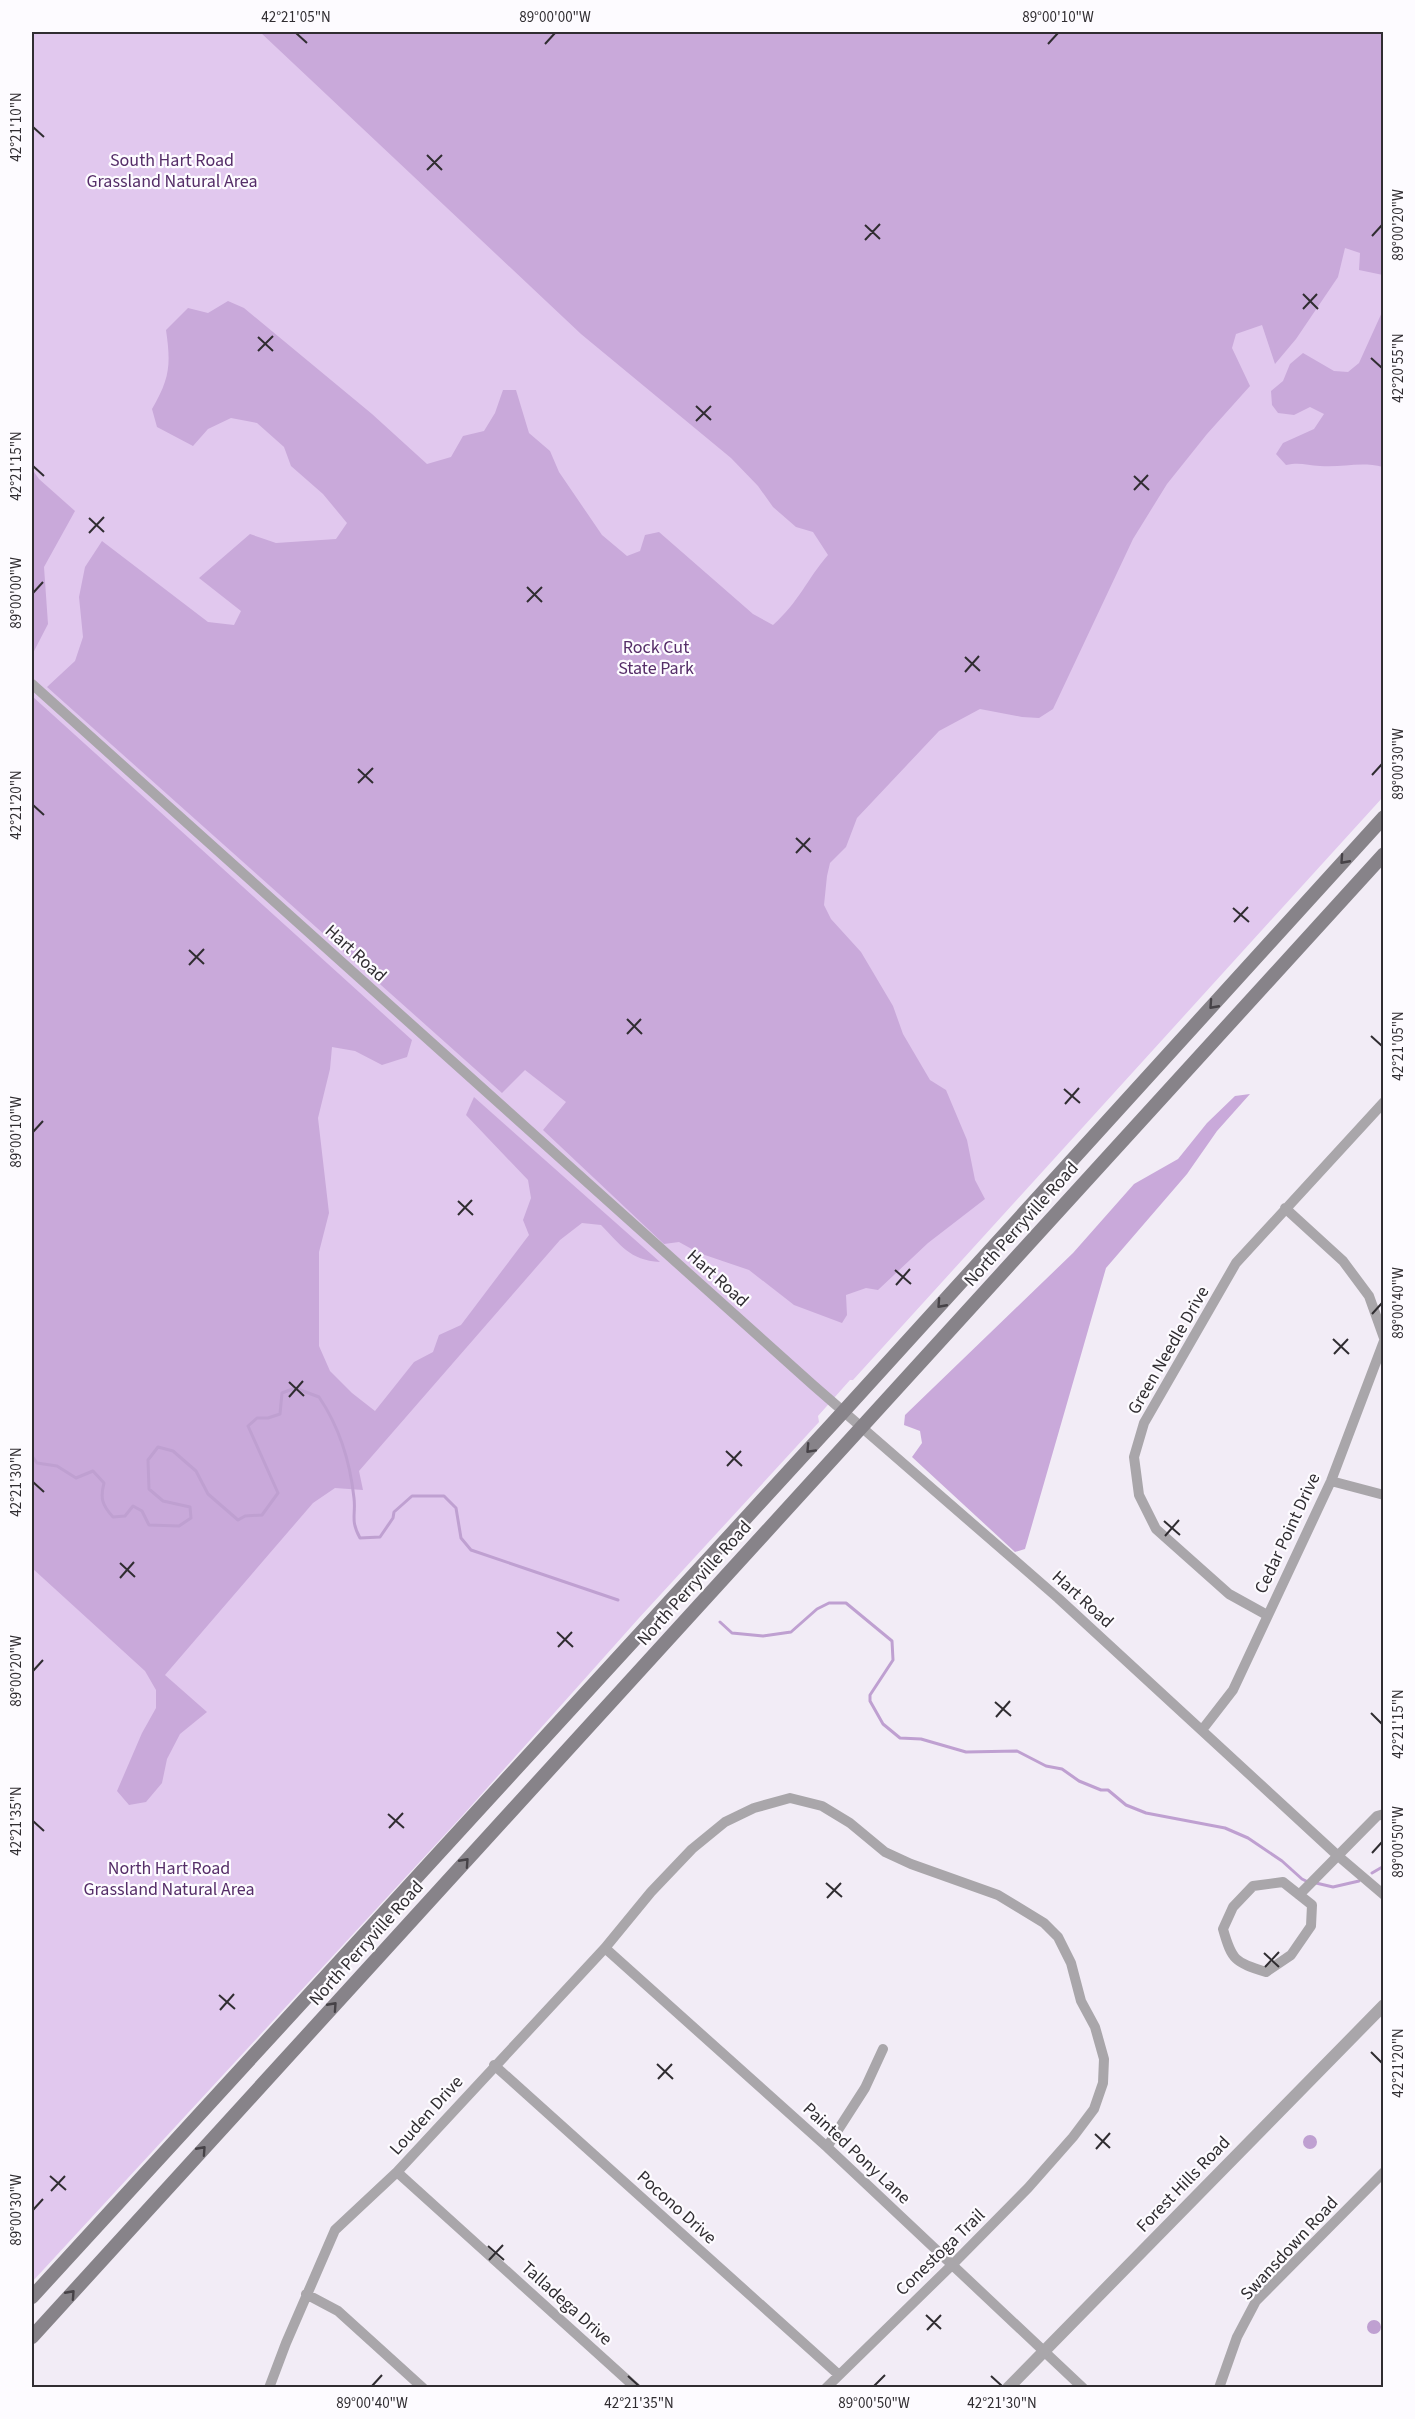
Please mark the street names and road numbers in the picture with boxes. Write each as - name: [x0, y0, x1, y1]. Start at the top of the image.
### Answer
- street label: Hart Road: [319, 919, 392, 988]
- street label: North Perryville Road: [958, 1156, 1084, 1292]
- street label: Hart Road: [681, 1244, 754, 1313]
- street label: Green Needle Drive: [1122, 1282, 1215, 1419]
- street label: Cedar Point Drive: [1249, 1469, 1326, 1598]
- street label: North Perryville Road: [631, 1515, 757, 1651]
- street label: Hart Road: [1046, 1565, 1119, 1634]
- street label: North Perryville Road: [303, 1875, 429, 2011]
- street label: Louden Drive: [384, 2070, 469, 2161]
- street label: Painted Pony Lane: [797, 2097, 916, 2210]
- street label: Forest Hills Road: [1131, 2131, 1236, 2238]
- street label: Pocono Drive: [631, 2165, 722, 2250]
- street label: Swansdown Road: [1235, 2191, 1344, 2306]
- street label: Conestoga Trail: [890, 2203, 991, 2302]
- street label: Talladega Drive: [516, 2256, 618, 2351]

